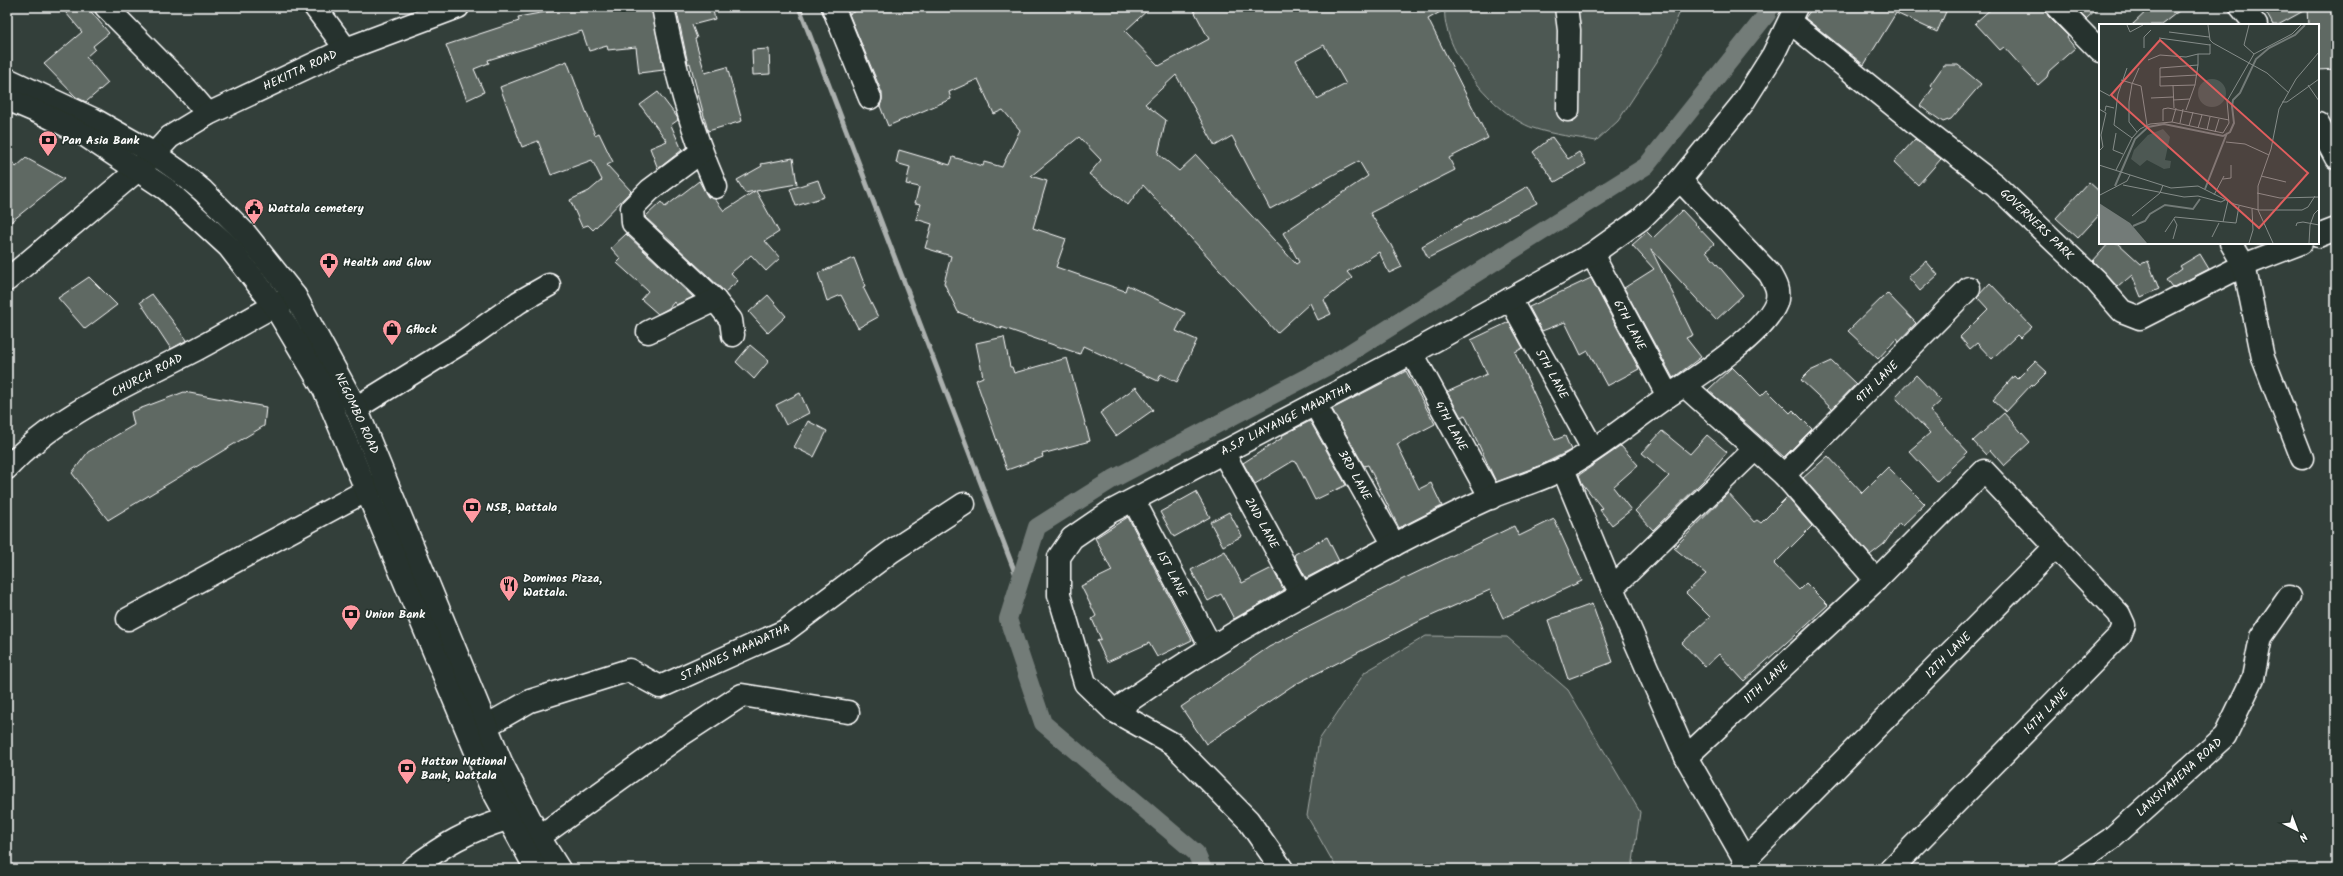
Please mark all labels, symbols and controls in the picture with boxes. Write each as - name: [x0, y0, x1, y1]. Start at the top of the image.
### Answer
- inset map: [2099, 24, 2319, 244]
- street label: HEKITTA ROAD: [260, 45, 341, 96]
- bank icon: Pan Asia Bank: [37, 129, 59, 157]
- place label: Pan Asia Bank: [62, 131, 140, 150]
- street label: GOVERNERS PARK: [1995, 184, 2079, 265]
- public building icon: Wattala cemetery: [243, 197, 265, 225]
- place label: Wattala cemetery: [268, 199, 364, 218]
- pharmacy icon: Health and Glow: [318, 251, 340, 279]
- place label: Health and Glow: [343, 253, 431, 272]
- street label: 6TH LANE: [1608, 297, 1651, 355]
- shop icon: Gflock: [381, 318, 403, 346]
- place label: Gflock: [406, 320, 438, 339]
- street label: 5TH LANE: [1530, 346, 1574, 404]
- street label: CHURCH ROAD: [108, 348, 187, 402]
- street label: 9TH LANE: [1851, 356, 1904, 408]
- street label: NEGOMBO ROAD: [329, 369, 384, 458]
- street label: A.S.P LIAYANGE MAWATHA: [1217, 378, 1355, 461]
- street label: 4TH LANE: [1429, 398, 1473, 456]
- street label: 3RD LANE: [1333, 446, 1377, 505]
- street label: 2ND LANE: [1240, 494, 1284, 553]
- bank icon: NSB, Wattala: [461, 496, 483, 524]
- place label: NSB, Wattala: [486, 498, 557, 517]
- street label: 1ST LANE: [1151, 548, 1192, 602]
- place label: Dominos Pizza, Wattala.: [523, 569, 602, 602]
- restaurant icon: Dominos Pizza, Wattala.: [498, 574, 520, 602]
- bank icon: Union Bank: [340, 603, 362, 631]
- place label: Union Bank: [365, 605, 426, 624]
- street label: ST.ANNES MAAWATHA: [677, 619, 794, 686]
- street label: 12TH LANE: [1921, 627, 1977, 683]
- street label: 11TH LANE: [1739, 656, 1794, 708]
- street label: 14TH LANE: [2019, 683, 2074, 739]
- street label: LANSIYAHENA ROAD: [2132, 733, 2227, 822]
- place label: Hatton National Bank, Wattala: [421, 752, 507, 785]
- bank icon: Hatton National Bank, Wattala: [396, 757, 418, 785]
- north arrow: [2277, 810, 2317, 850]
- text: N: [2294, 828, 2312, 846]

